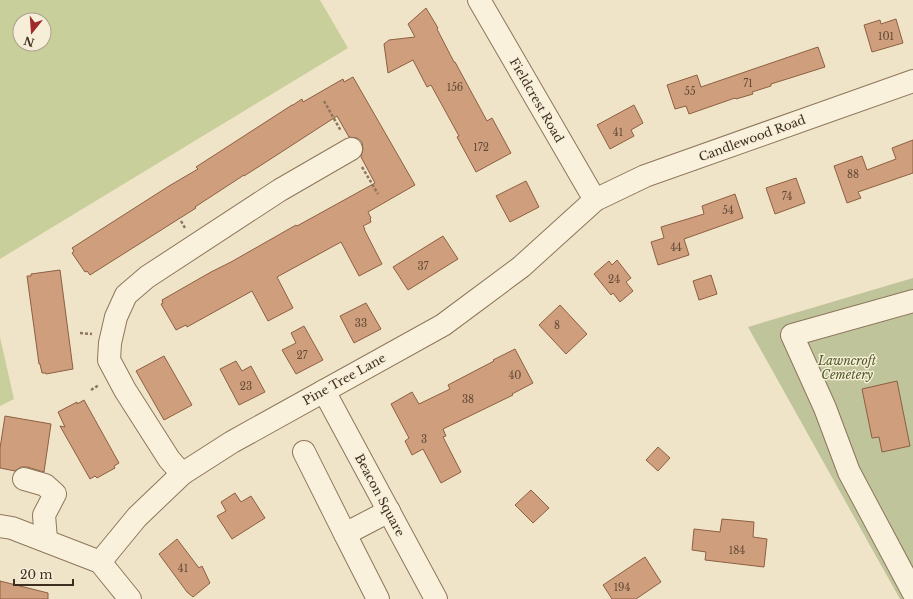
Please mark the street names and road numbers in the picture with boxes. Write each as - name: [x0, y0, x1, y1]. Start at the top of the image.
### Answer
- street label: Fieldcrest Road: [507, 55, 567, 145]
- street label: Candlewood Road: [697, 112, 807, 164]
- street label: Pine Tree Lane: [300, 350, 388, 408]
- street label: Beacon Square: [352, 451, 408, 539]

